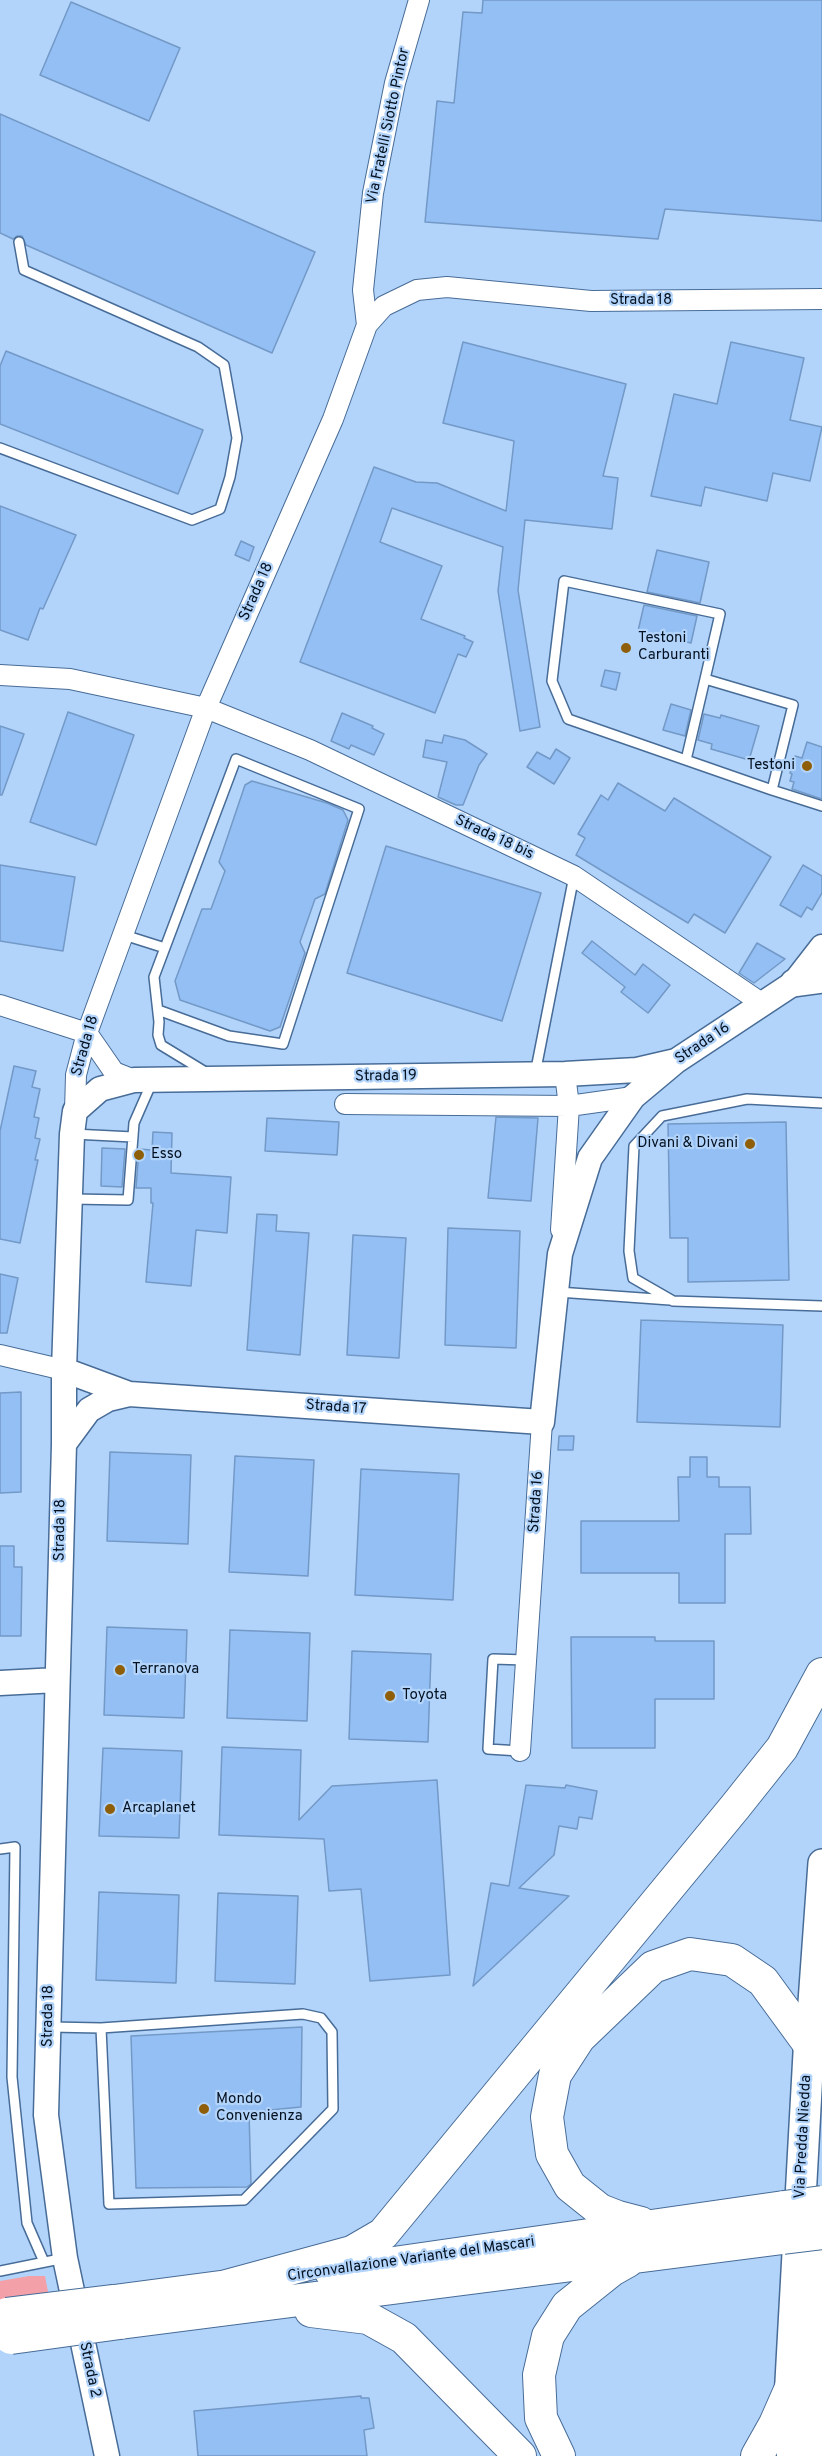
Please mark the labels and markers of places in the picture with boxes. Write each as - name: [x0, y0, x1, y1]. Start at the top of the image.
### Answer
- place label: Testoni Carburanti: [638, 630, 710, 665]
- marker: Testoni Carburanti: [619, 641, 633, 655]
- place label: Testoni: [747, 757, 795, 775]
- marker: Testoni: [800, 759, 814, 773]
- place label: Divani & Divani: [637, 1135, 738, 1153]
- marker: Divani & Divani: [743, 1137, 757, 1151]
- place label: Esso: [151, 1146, 182, 1164]
- marker: Esso: [132, 1148, 146, 1162]
- place label: Terranova: [132, 1661, 199, 1679]
- marker: Terranova: [113, 1663, 127, 1677]
- place label: Toyota: [402, 1687, 447, 1705]
- marker: Toyota: [383, 1689, 397, 1703]
- place label: Arcaplanet: [122, 1800, 196, 1818]
- marker: Arcaplanet: [103, 1802, 117, 1816]
- place label: Mondo Convenienza: [216, 2091, 303, 2126]
- marker: Mondo Convenienza: [197, 2102, 211, 2116]

